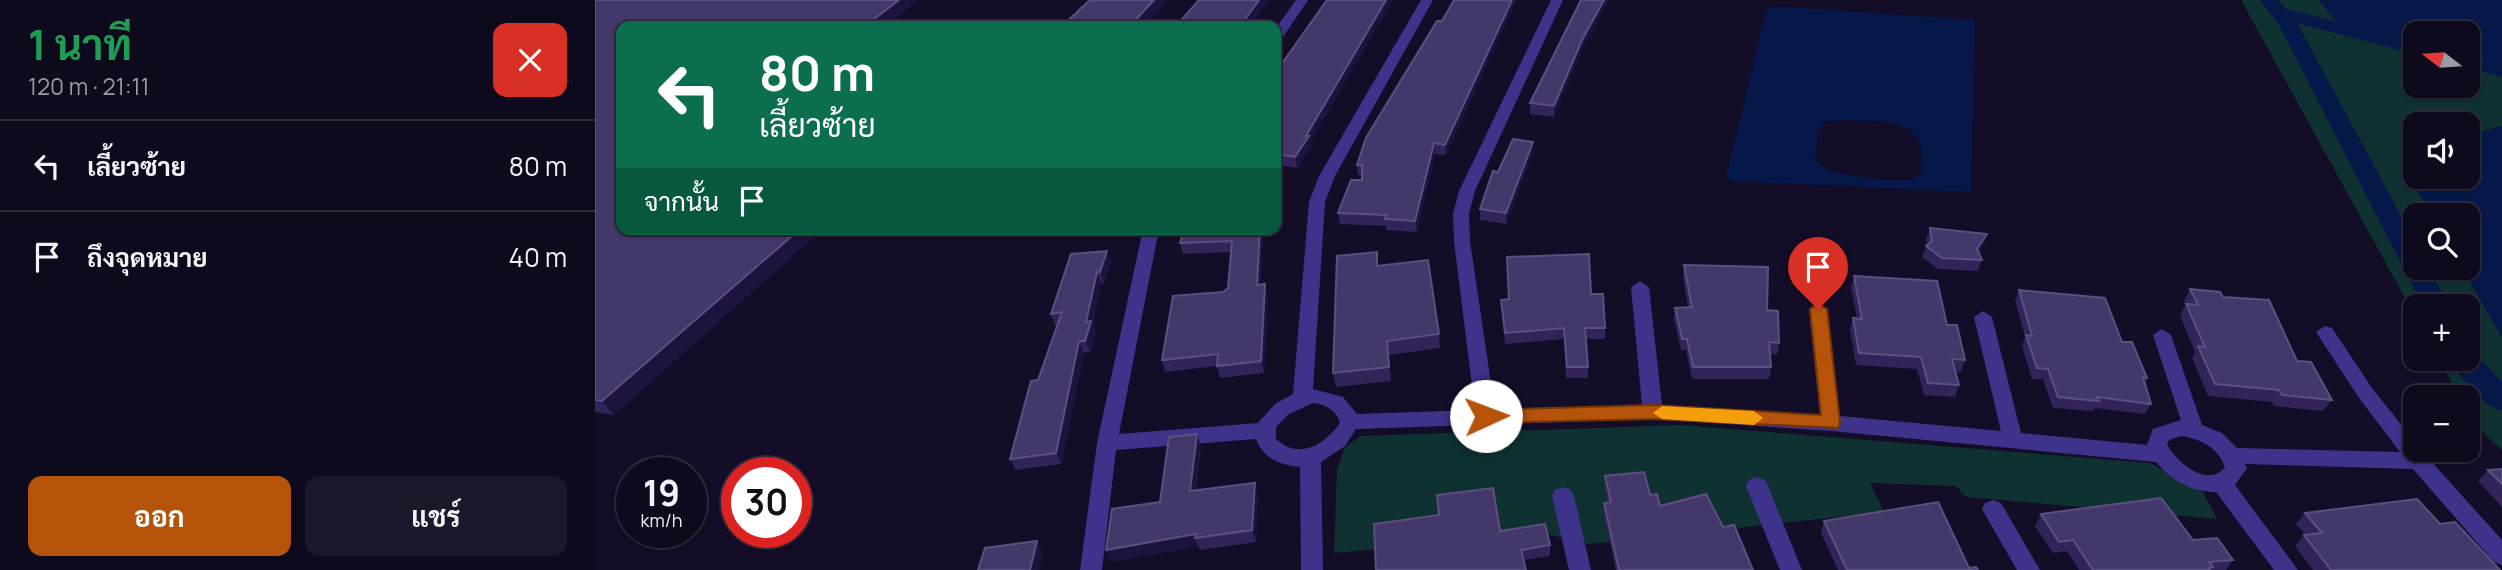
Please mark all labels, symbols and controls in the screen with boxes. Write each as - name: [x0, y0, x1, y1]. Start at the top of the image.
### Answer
- text: 1 นาที: [28, 15, 132, 73]
- north arrow: [2403, 21, 2480, 98]
- map controls: [2403, 21, 2480, 462]
- button: close: [493, 23, 567, 97]
- text: 80 m: [759, 39, 875, 106]
- icon: left: [644, 49, 735, 140]
- text: 120 m · 21:11: [28, 70, 150, 102]
- text: เลี้ยวซ้าย: [759, 103, 876, 147]
- button: sound: [2403, 112, 2480, 189]
- icon: left: [28, 147, 66, 185]
- text: เลี้ยวซ้าย: [87, 148, 186, 184]
- text: 80 m: [509, 148, 567, 184]
- icon: arrive: [733, 182, 771, 220]
- text: จากนั้น: [644, 183, 719, 219]
- button: search: [2403, 203, 2480, 280]
- pin: [1788, 237, 1848, 309]
- icon: arrive: [28, 238, 66, 276]
- text: ถึงจุดหมาย: [87, 239, 208, 275]
- text: 40 m: [509, 239, 567, 275]
- icon: arrive: [1799, 248, 1837, 286]
- button: +: [2403, 294, 2480, 371]
- position arrow: [1449, 379, 1523, 453]
- button: −: [2403, 385, 2480, 462]
- speed limit sign: 30: [721, 457, 812, 548]
- text: 19: [643, 469, 680, 517]
- button: ออก: [28, 476, 291, 556]
- button: แชร์: [305, 476, 567, 556]
- text: km/h: [641, 508, 682, 532]

